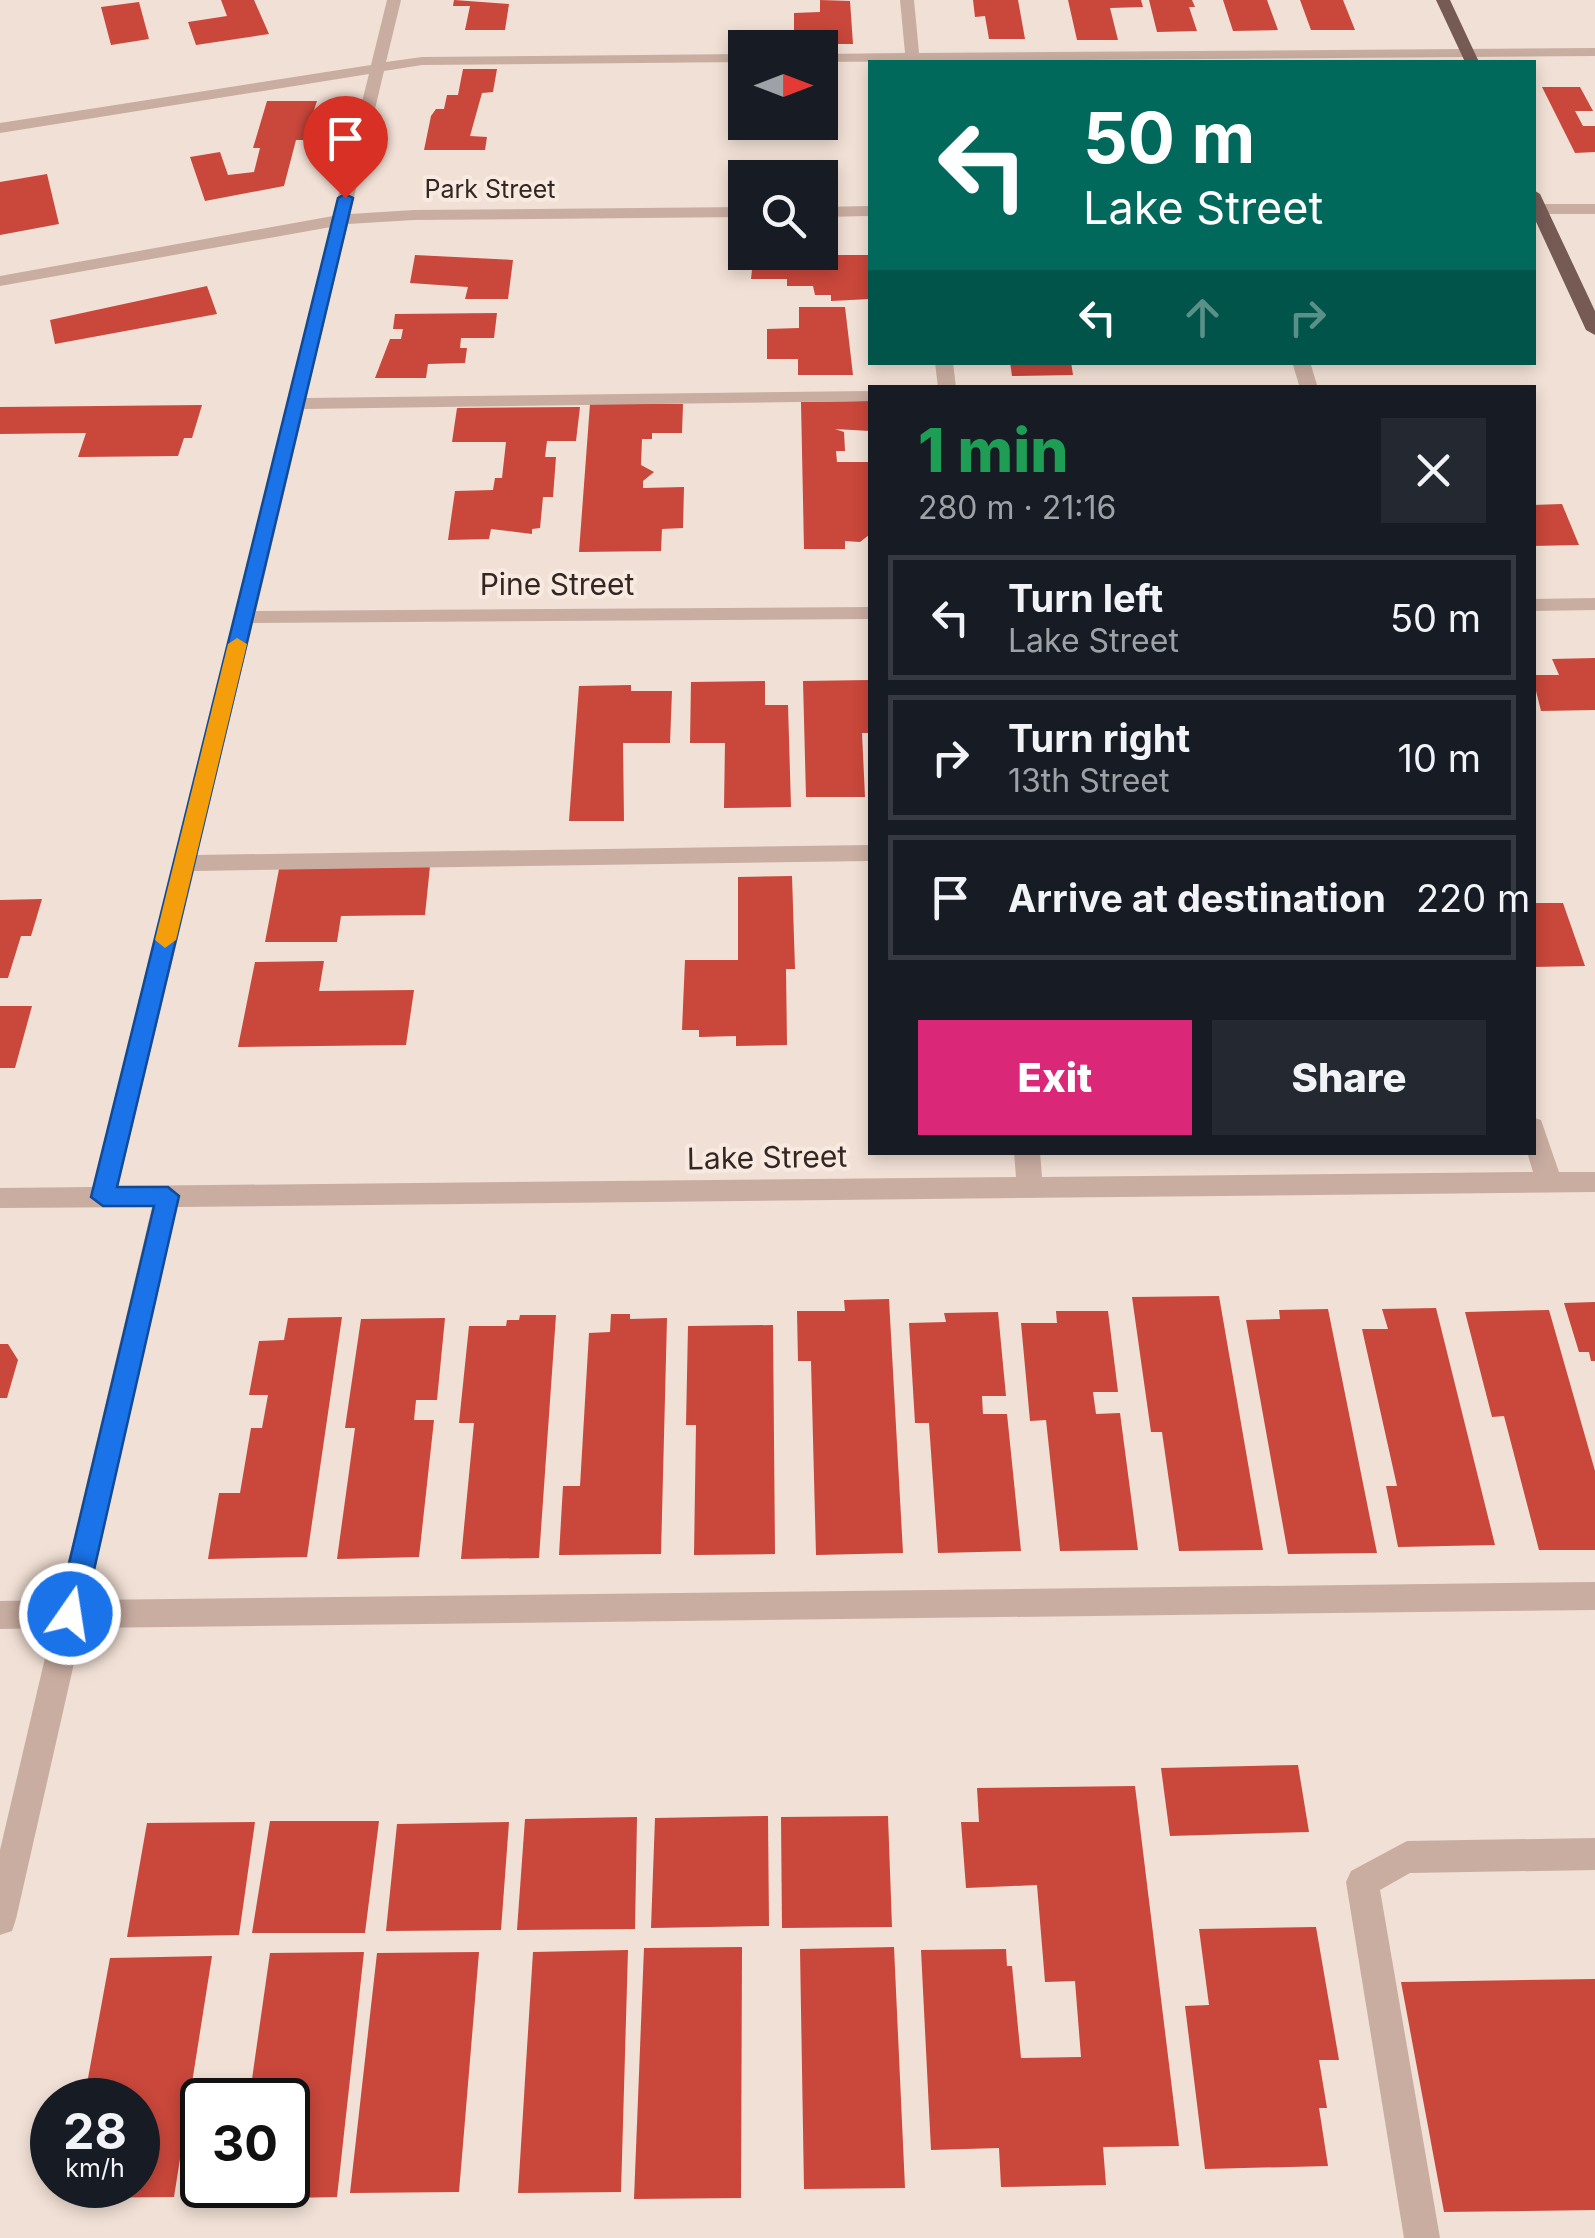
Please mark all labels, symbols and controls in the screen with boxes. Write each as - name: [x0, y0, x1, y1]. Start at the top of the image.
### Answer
- north arrow: [728, 30, 838, 140]
- map controls: [728, 30, 838, 270]
- text: 50 m: [1083, 95, 1255, 180]
- pin: [303, 96, 388, 199]
- icon: left: [918, 100, 1048, 230]
- icon: arrive: [318, 111, 373, 166]
- button: search: [728, 160, 838, 270]
- street label: Park Street: [424, 174, 556, 204]
- text: Lake Street: [1083, 180, 1323, 235]
- icon: left: [1070, 290, 1125, 345]
- icon: ahead: [1175, 290, 1230, 345]
- icon: right: [1280, 290, 1335, 345]
- text: 1 min: [918, 414, 1068, 486]
- button: close: [1381, 418, 1486, 523]
- text: 280 m · 21:16: [918, 488, 1116, 527]
- street label: Pine Street: [480, 566, 635, 602]
- text: Turn left: [1008, 575, 1163, 621]
- icon: left: [923, 590, 978, 645]
- text: 50 m: [1390, 595, 1481, 641]
- text: Lake Street: [1008, 621, 1179, 660]
- text: Turn right: [1008, 715, 1190, 761]
- icon: right: [923, 730, 978, 785]
- text: 10 m: [1398, 735, 1481, 781]
- text: 13th Street: [1008, 761, 1169, 800]
- icon: arrive: [923, 870, 978, 925]
- text: Arrive at destination: [1008, 875, 1386, 921]
- text: 220 m: [1416, 875, 1530, 921]
- button: Exit: [918, 1020, 1192, 1135]
- button: Share: [1212, 1020, 1486, 1135]
- street label: Lake Street: [687, 1138, 848, 1176]
- position arrow: [18, 1562, 122, 1666]
- speed limit sign: 30: [180, 2078, 310, 2208]
- text: 28: [63, 2101, 127, 2161]
- text: km/h: [65, 2153, 125, 2183]

